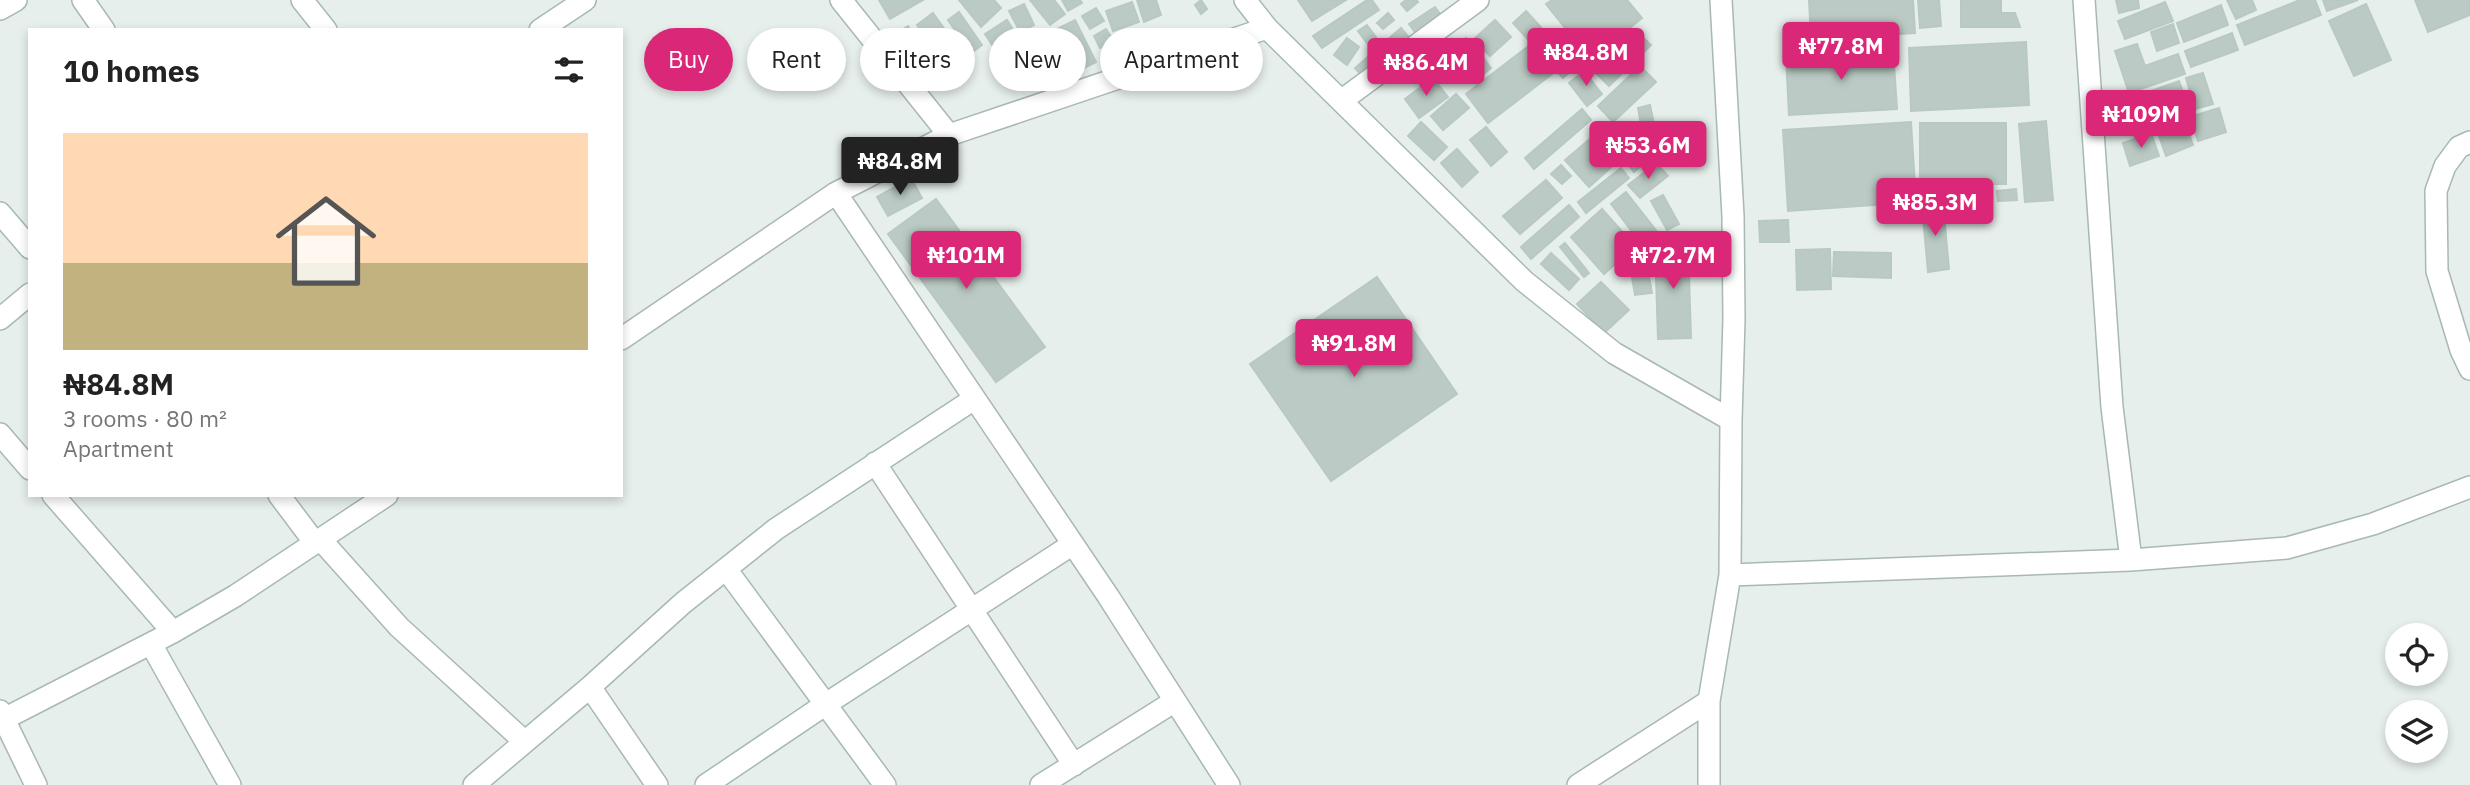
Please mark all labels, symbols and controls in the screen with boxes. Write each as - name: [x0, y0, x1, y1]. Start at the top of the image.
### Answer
- pin: ₦77.8M: [1784, 22, 1898, 82]
- chip: Buy: [644, 28, 733, 91]
- chip: Rent: [747, 28, 846, 91]
- chip: Filters: [860, 28, 975, 91]
- chip: New: [989, 28, 1086, 91]
- chip: Apartment: [1100, 28, 1263, 91]
- pin: ₦84.8M: [1529, 28, 1643, 88]
- text: ₦77.8M: [1798, 30, 1884, 60]
- text: ₦84.8M: [1543, 36, 1629, 66]
- pin: ₦86.4M: [1369, 38, 1483, 98]
- text: ₦86.4M: [1383, 46, 1469, 76]
- text: 10 homes: [63, 51, 200, 90]
- icon: filters: [550, 51, 588, 89]
- pin: ₦109M: [2092, 90, 2190, 150]
- text: ₦109M: [2102, 98, 2180, 128]
- pin: ₦53.6M: [1591, 122, 1705, 181]
- text: ₦53.6M: [1605, 129, 1691, 159]
- pin: ₦84.8M: [843, 138, 957, 197]
- text: ₦84.8M: [857, 145, 943, 175]
- icon: home: [263, 178, 389, 304]
- pin: ₦85.3M: [1878, 178, 1992, 238]
- text: ₦85.3M: [1892, 186, 1978, 216]
- pin: ₦101M: [917, 232, 1015, 291]
- pin: ₦72.7M: [1616, 232, 1730, 291]
- text: ₦101M: [927, 239, 1005, 269]
- text: ₦72.7M: [1630, 239, 1716, 269]
- pin: ₦91.8M: [1297, 320, 1411, 379]
- text: ₦91.8M: [1311, 327, 1397, 357]
- text: ₦84.8M: [63, 364, 174, 403]
- text: 3 rooms · 80 m²: [63, 403, 227, 433]
- text: Apartment: [63, 433, 174, 463]
- map controls: [2385, 623, 2448, 763]
- button: locate: [2385, 623, 2448, 686]
- button: layers: [2385, 700, 2448, 763]

